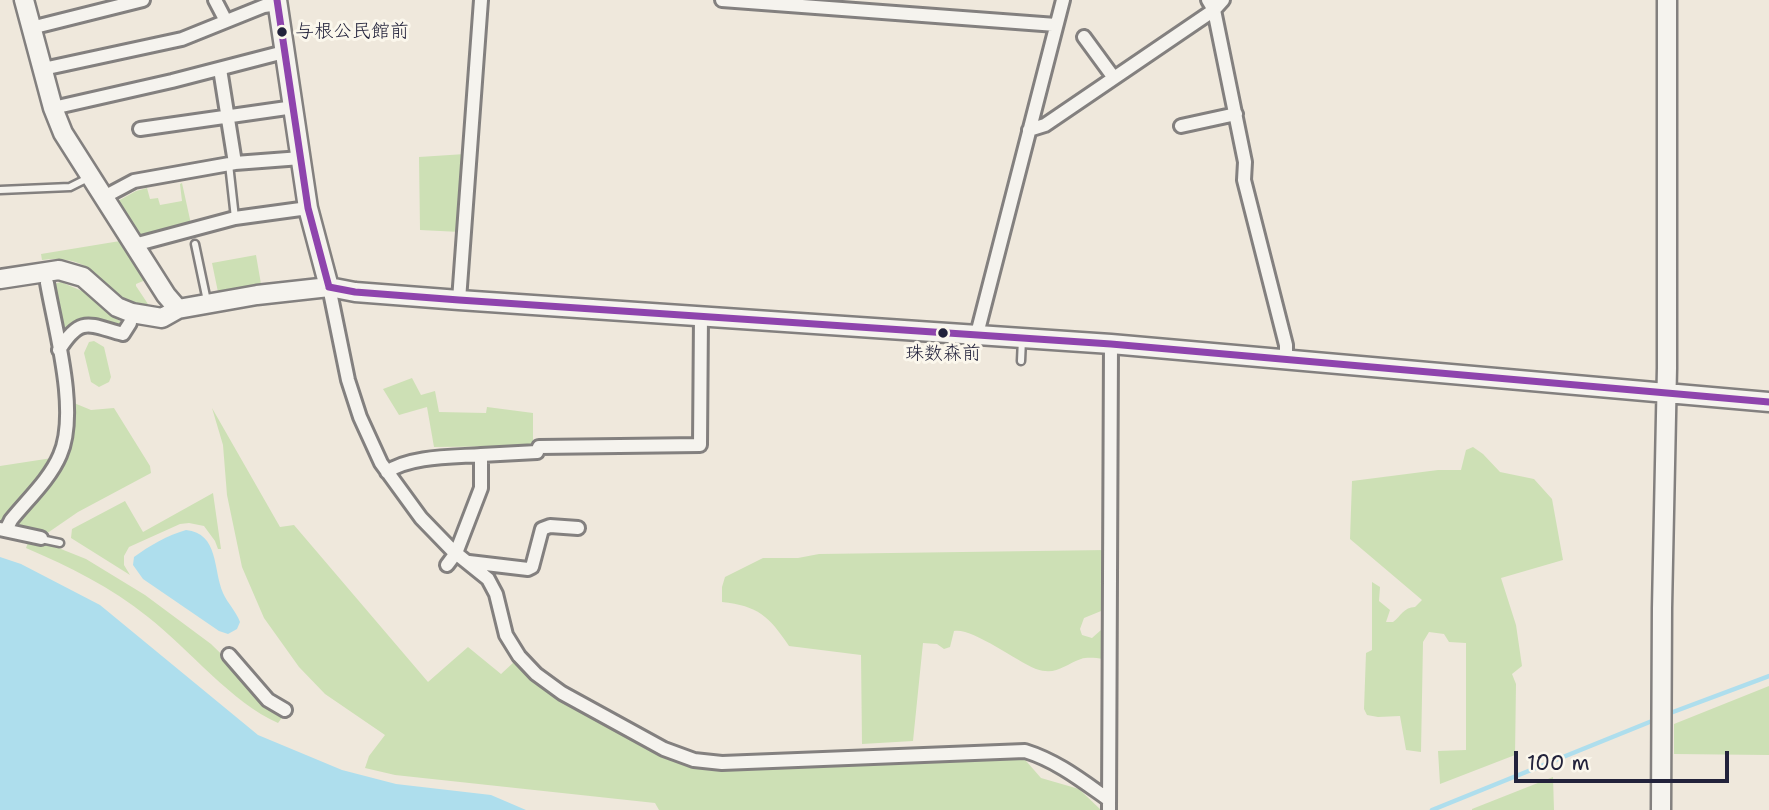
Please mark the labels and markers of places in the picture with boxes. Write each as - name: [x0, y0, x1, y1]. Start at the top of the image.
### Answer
- place label: 与根公民館前: [295, 21, 409, 43]
- marker: 与根公民館前: [275, 25, 289, 39]
- marker: 珠数森前: [936, 326, 950, 340]
- place label: 珠数森前: [905, 343, 981, 365]

